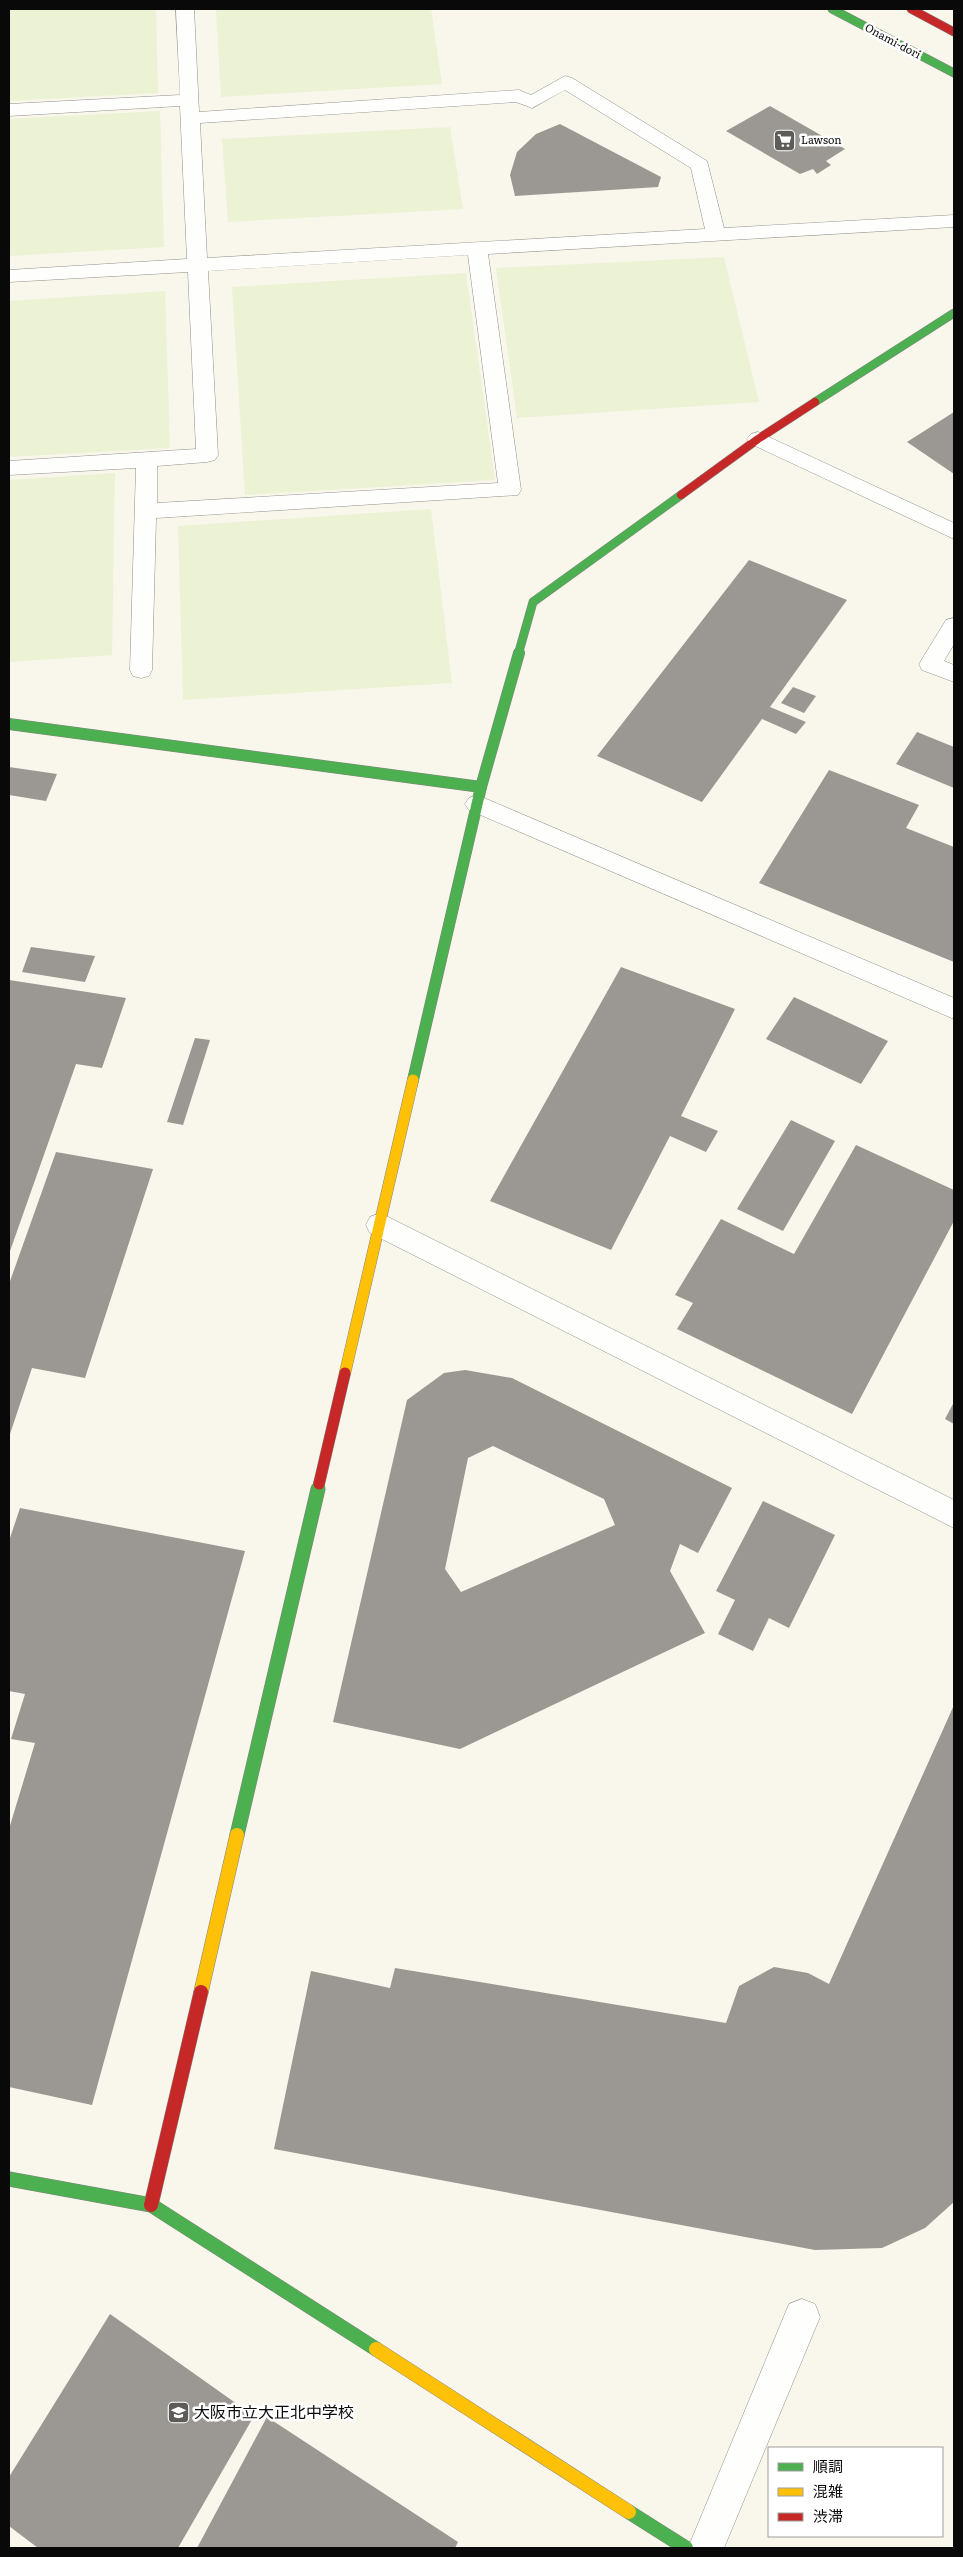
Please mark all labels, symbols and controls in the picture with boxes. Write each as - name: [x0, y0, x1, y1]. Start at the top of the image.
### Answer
- street label: Onami-dori: [863, 19, 925, 62]
- supermarket icon: Lawson: [773, 128, 797, 152]
- place label: Lawson: [801, 131, 842, 147]
- place label: 大阪市立大正北中学校: [194, 2399, 354, 2423]
- school or university icon: 大阪市立大正北中学校: [166, 2400, 190, 2424]
- legend: [768, 2447, 943, 2537]
- text: 順調: [813, 2454, 843, 2477]
- text: 混雑: [813, 2479, 843, 2502]
- text: 渋滞: [813, 2504, 843, 2527]

